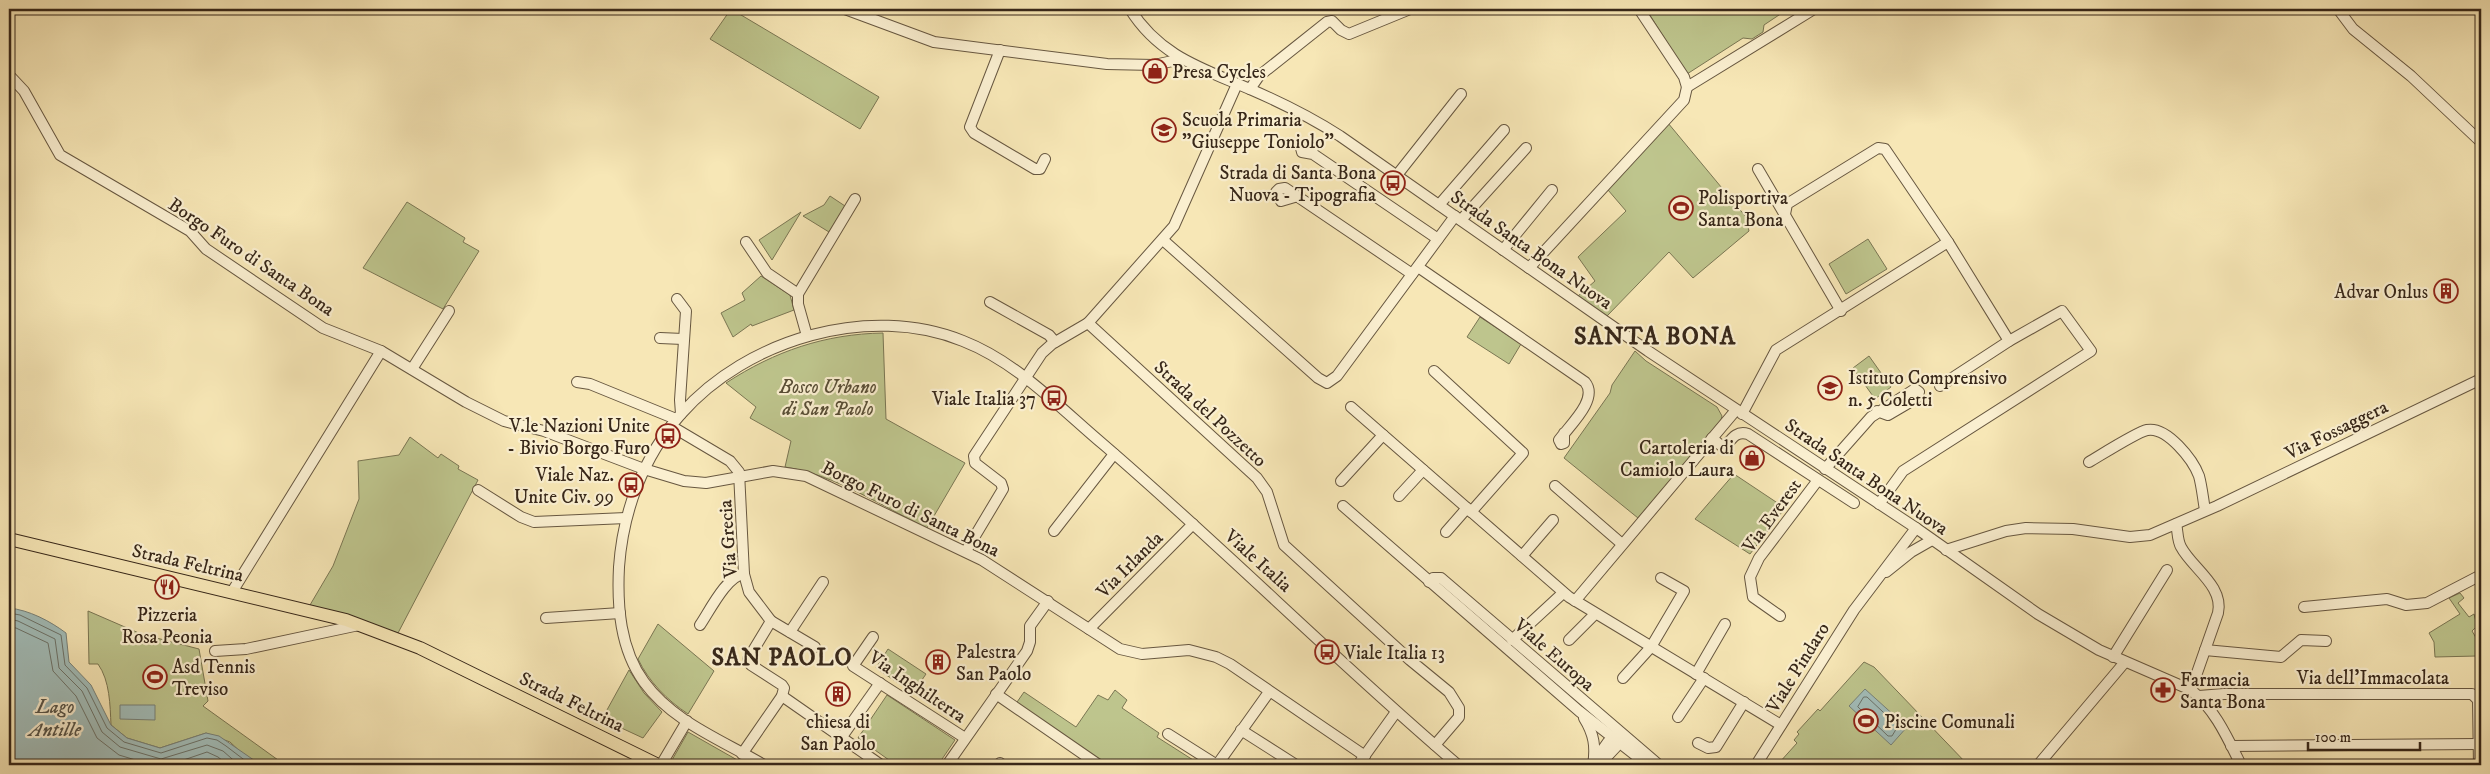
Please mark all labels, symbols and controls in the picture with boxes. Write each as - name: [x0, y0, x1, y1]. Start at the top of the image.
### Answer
- shop icon: Presa Cycles: [1142, 58, 1168, 84]
- place label: Presa Cycles: [1172, 61, 1266, 84]
- place label: Scuola Primaria "Giuseppe Toniolo": [1182, 109, 1334, 154]
- school or university icon: Scuola Primaria "Giuseppe Toniolo": [1151, 117, 1177, 143]
- place label: Strada di Santa Bona Nuova - Tipografia: [1219, 162, 1376, 207]
- bus stop icon: Strada di Santa Bona Nuova - Tipografia: [1380, 170, 1406, 196]
- street label: Strada Santa Bona Nuova: [1446, 186, 1616, 315]
- place label: Polisportiva Santa Bona: [1698, 187, 1788, 232]
- street label: Borgo Furo di Santa Bona: [164, 193, 339, 321]
- sports icon: Polisportiva Santa Bona: [1668, 195, 1694, 221]
- building icon: Advar Onlus: [2433, 278, 2459, 304]
- place label: Advar Onlus: [2334, 281, 2428, 304]
- district label: SANTA BONA: [1574, 322, 1736, 352]
- street label: Strada del Pozzetto: [1149, 356, 1271, 472]
- place label: Istituto Comprensivo n. 5 Coletti: [1848, 367, 2007, 412]
- school or university icon: Istituto Comprensivo n. 5 Coletti: [1817, 375, 1843, 401]
- park label: Bosco Urbano di San Paolo: [778, 376, 877, 421]
- bus stop icon: Viale Italia 37: [1041, 385, 1067, 411]
- place label: Viale Italia 37: [931, 388, 1036, 411]
- street label: Via Fossaggera: [2281, 396, 2392, 466]
- street label: Strada Santa Bona Nuova: [1780, 414, 1952, 541]
- place label: V.le Nazioni Unite - Bivio Borgo Furo: [507, 415, 650, 460]
- bus stop icon: V.le Nazioni Unite - Bivio Borgo Furo: [655, 423, 681, 449]
- place label: Cartoleria di Camiolo Laura: [1620, 437, 1734, 482]
- shop icon: Cartoleria di Camiolo Laura: [1739, 445, 1765, 471]
- street label: Borgo Furo di Santa Bona: [818, 456, 1003, 562]
- place label: Viale Naz. Unite Civ. 99: [514, 464, 614, 509]
- bus stop icon: Viale Naz. Unite Civ. 99: [618, 472, 644, 498]
- street label: Via Everest: [1737, 475, 1807, 558]
- street label: Via Grecia: [714, 499, 743, 580]
- street label: Viale Italia: [1219, 524, 1296, 597]
- street label: Via Irlanda: [1091, 527, 1168, 604]
- street label: Strada Feltrina: [130, 539, 246, 587]
- restaurant icon: Pizzeria Rosa Peonia: [154, 574, 180, 600]
- place label: Pizzeria Rosa Peonia: [121, 604, 213, 649]
- street label: Viale Europa: [1508, 613, 1599, 696]
- street label: Viale Pindaro: [1761, 618, 1835, 718]
- bus stop icon: Viale Italia 13: [1314, 639, 1340, 665]
- place label: Palestra San Paolo: [956, 641, 1031, 686]
- place label: Viale Italia 13: [1343, 642, 1445, 665]
- district label: SAN PAOLO: [711, 643, 853, 673]
- street label: Via Inghilterra: [863, 646, 970, 728]
- building icon: Palestra San Paolo: [925, 649, 951, 675]
- place label: Asd Tennis Treviso: [172, 656, 255, 701]
- sports icon: Asd Tennis Treviso: [142, 664, 168, 690]
- street label: Strada Feltrina: [515, 667, 627, 738]
- street label: Via dell'Immacolata: [2296, 667, 2449, 690]
- place label: Farmacia Santa Bona: [2180, 669, 2265, 714]
- pharmacy icon: Farmacia Santa Bona: [2150, 677, 2176, 703]
- building icon: chiesa di San Paolo: [825, 681, 851, 707]
- water label: Lago Antille: [27, 695, 82, 743]
- sports icon: Piscine Comunali: [1853, 708, 1879, 734]
- place label: chiesa di San Paolo: [800, 711, 876, 756]
- place label: Piscine Comunali: [1884, 711, 2015, 734]
- scale bar: [2308, 719, 2420, 751]
- text: 100 m: [2315, 728, 2351, 747]

